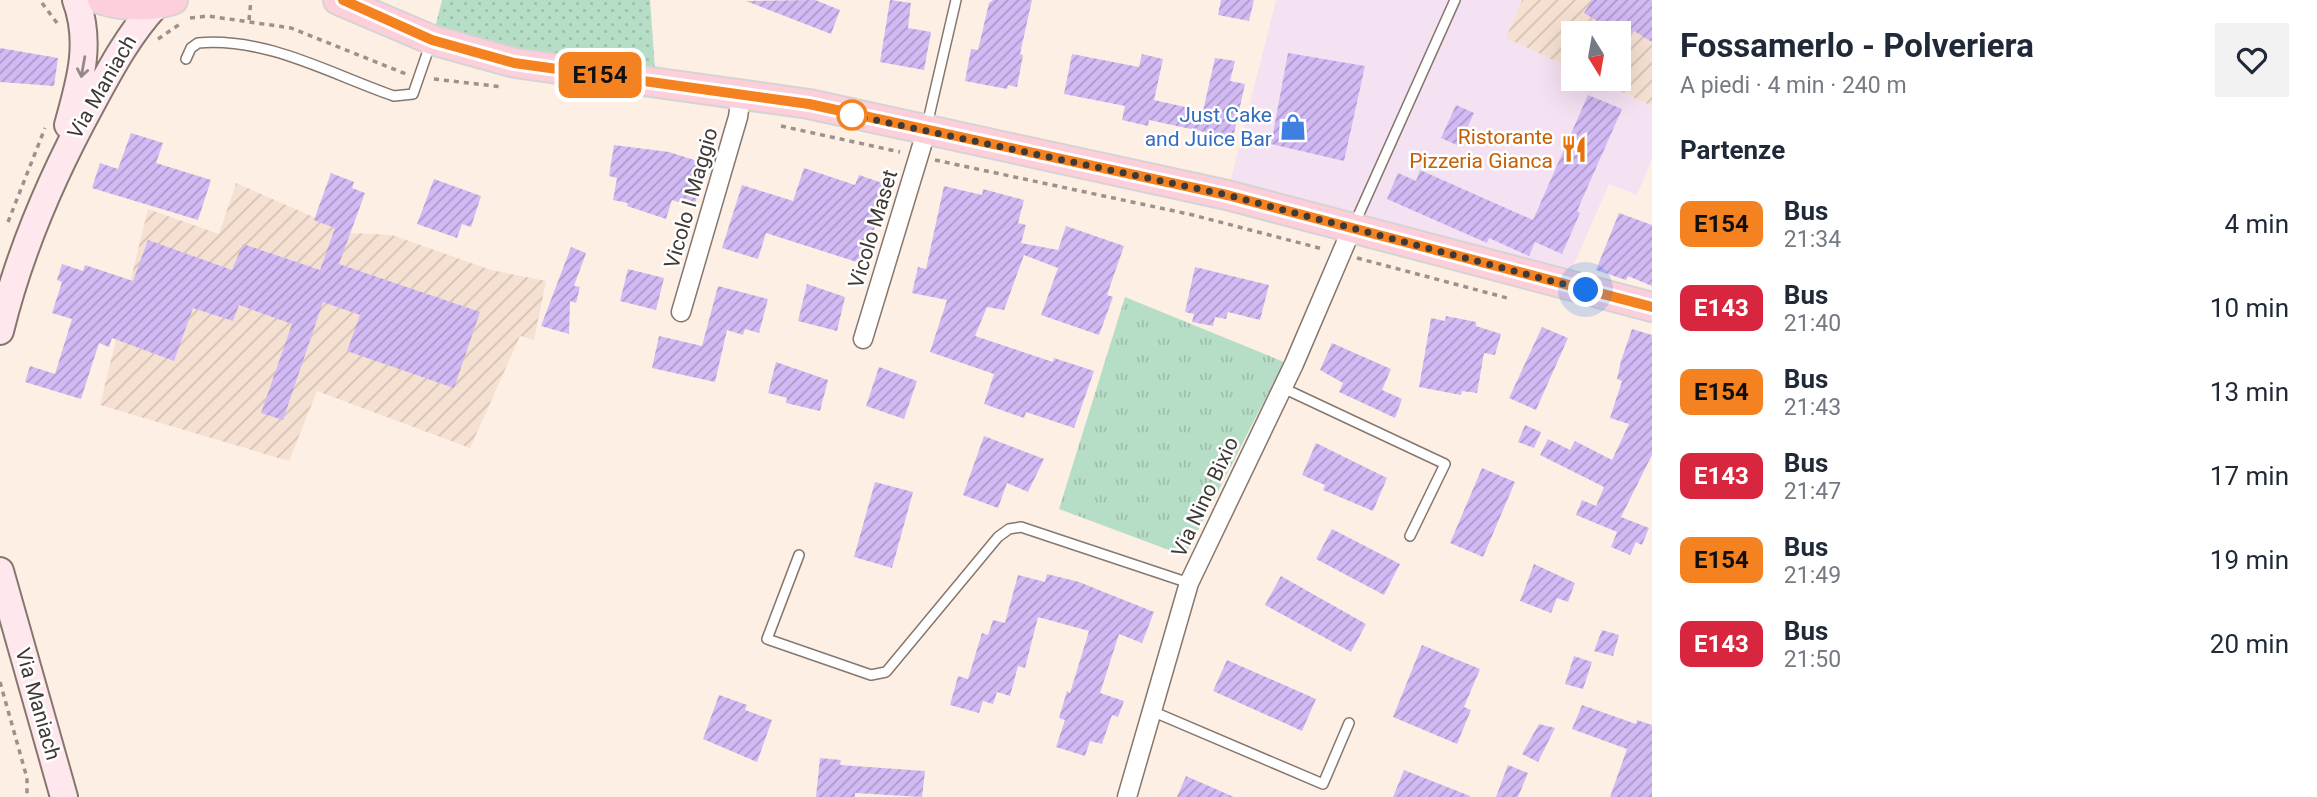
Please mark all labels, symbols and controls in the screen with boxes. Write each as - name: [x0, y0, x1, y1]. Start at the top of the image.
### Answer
- north arrow: [1561, 21, 1631, 91]
- map controls: [1561, 21, 1631, 91]
- button: heart: [2215, 23, 2289, 97]
- text: Fossamerlo - Polveriera: [1680, 26, 2034, 65]
- street label: Via Maniach: [63, 31, 141, 143]
- line badge: E154: [551, 52, 649, 98]
- one-way arrow: [76, 55, 89, 78]
- text: E154: [573, 61, 627, 89]
- text: A piedi · 4 min · 240 m: [1680, 72, 1907, 99]
- unlabelled marker: [837, 100, 867, 130]
- place label: Just Cake and Juice Bar: [1145, 103, 1272, 151]
- shop icon: Just Cake and Juice Bar: [1278, 112, 1308, 142]
- street label: Vicolo I Maggio: [659, 125, 723, 271]
- place label: Ristorante Pizzeria Gianca: [1409, 125, 1553, 173]
- restaurant icon: Ristorante Pizzeria Gianca: [1559, 134, 1589, 164]
- text: Partenze: [1680, 135, 1785, 165]
- street label: Vicolo Maset: [844, 167, 902, 291]
- text: Bus: [1784, 196, 1828, 226]
- text: 4 min: [2224, 209, 2289, 239]
- text: E154: [1694, 210, 1749, 238]
- text: 21:34: [1784, 226, 1841, 253]
- your location: [1568, 272, 1603, 307]
- text: Bus: [1784, 280, 1828, 310]
- text: 10 min: [2210, 293, 2289, 323]
- text: E143: [1694, 294, 1749, 322]
- text: 21:40: [1784, 310, 1841, 337]
- text: Bus: [1784, 364, 1828, 394]
- text: 13 min: [2210, 377, 2289, 407]
- text: E154: [1694, 378, 1749, 406]
- text: 21:43: [1784, 394, 1841, 421]
- street label: Via Nino Bixio: [1167, 433, 1243, 561]
- text: Bus: [1784, 448, 1828, 478]
- text: 17 min: [2210, 461, 2289, 491]
- text: E143: [1694, 462, 1749, 490]
- text: 21:47: [1784, 478, 1841, 505]
- text: Bus: [1784, 532, 1828, 562]
- text: 19 min: [2210, 545, 2289, 575]
- text: E154: [1694, 546, 1749, 574]
- text: 21:49: [1784, 562, 1841, 589]
- text: Bus: [1784, 616, 1828, 646]
- text: 20 min: [2210, 629, 2289, 659]
- text: E143: [1694, 630, 1749, 658]
- street label: Via Maniach: [11, 645, 65, 763]
- text: 21:50: [1784, 646, 1841, 673]

